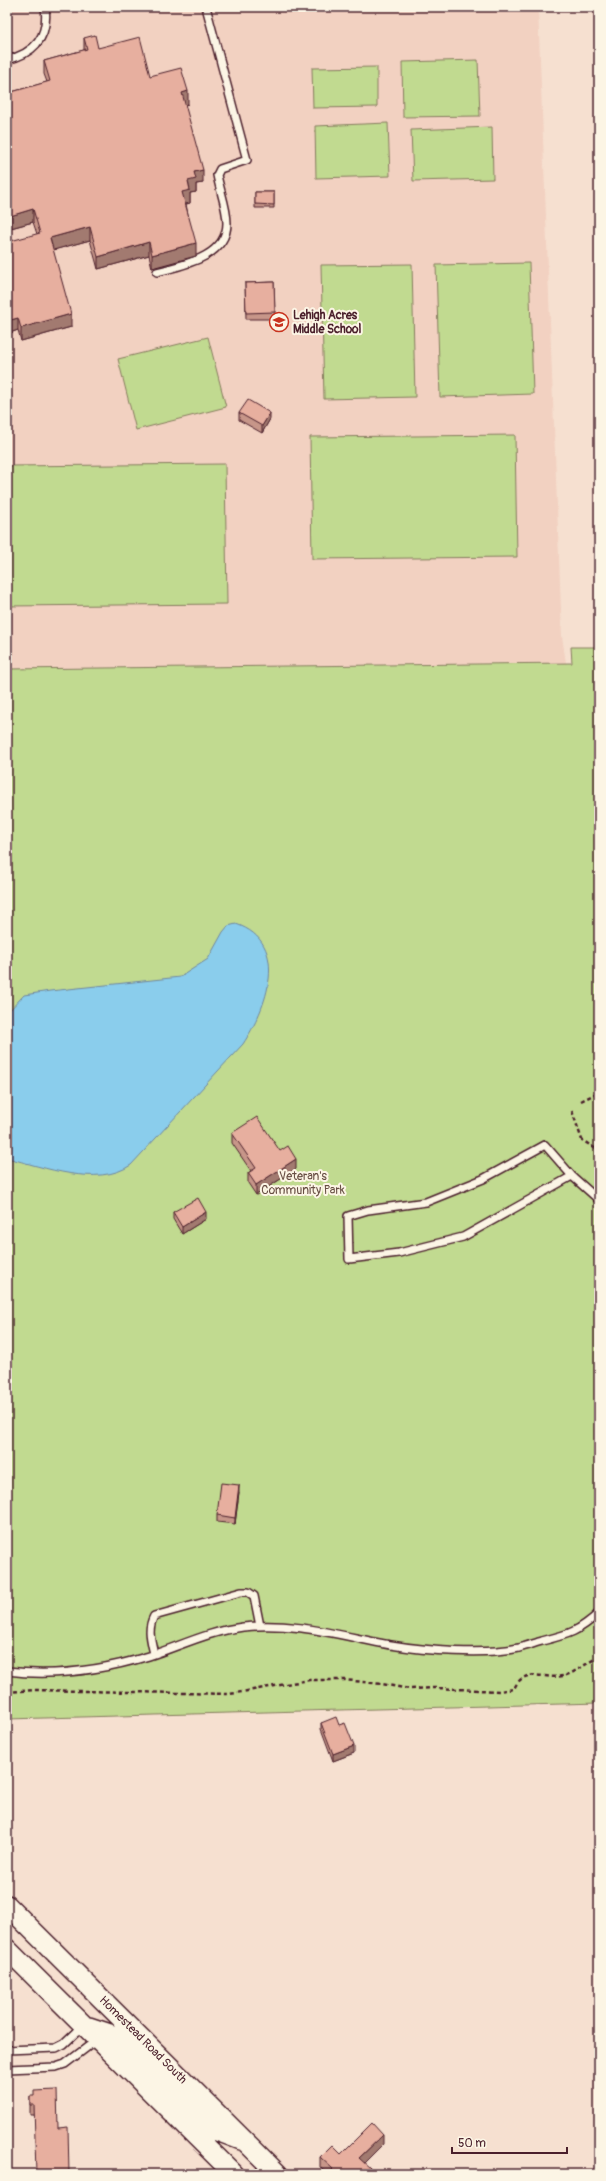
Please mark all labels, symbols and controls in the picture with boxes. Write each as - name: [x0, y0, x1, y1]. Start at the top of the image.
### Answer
- place label: Lehigh Acres Middle School: [293, 308, 362, 337]
- school or university icon: Lehigh Acres Middle School: [268, 311, 290, 333]
- park label: Veteran's Community Park: [261, 1169, 345, 1198]
- street label: Homestead Road South: [96, 1993, 190, 2087]
- scale bar: [452, 2129, 567, 2155]
- text: 50 m: [458, 2136, 486, 2151]

